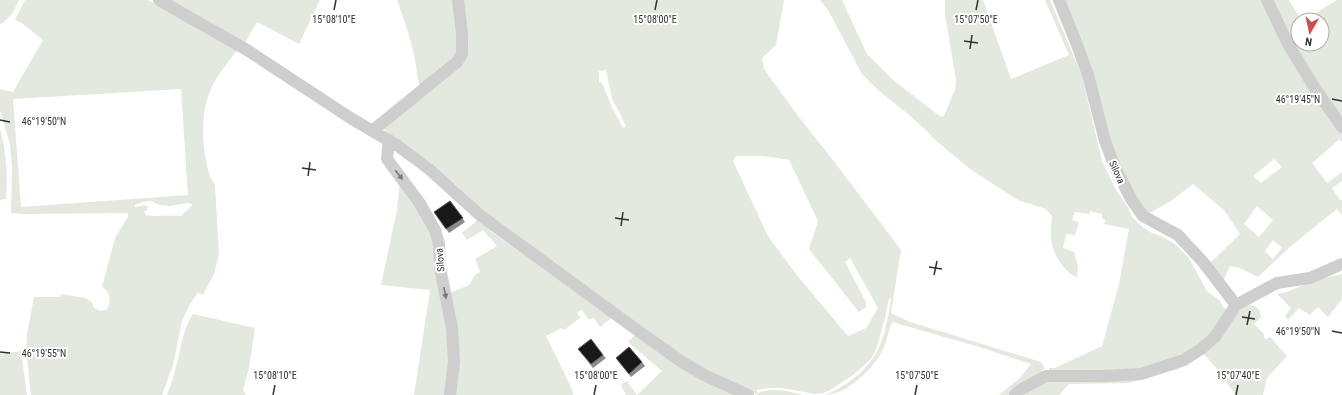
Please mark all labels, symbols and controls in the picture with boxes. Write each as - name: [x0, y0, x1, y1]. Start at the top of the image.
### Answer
- north arrow: [1290, 12, 1330, 52]
- text: 15°08'10"E: [312, 14, 356, 25]
- text: 15°08'00"E: [633, 14, 677, 25]
- text: 15°07'50"E: [954, 14, 998, 25]
- text: N: [1304, 34, 1313, 48]
- text: 46°19'45"N: [1276, 94, 1320, 105]
- text: 46°19'50"N: [22, 116, 66, 127]
- street label: Silova: [1107, 159, 1127, 185]
- one-way arrow: [395, 169, 403, 180]
- street label: Silova: [433, 248, 447, 272]
- one-way arrow: [442, 287, 448, 299]
- text: 46°19'50"N: [1276, 326, 1320, 337]
- text: 46°19'55"N: [22, 348, 66, 359]
- text: 15°08'10"E: [253, 370, 297, 381]
- text: 15°08'00"E: [574, 370, 618, 381]
- text: 15°07'50"E: [895, 370, 939, 381]
- text: 15°07'40"E: [1216, 370, 1260, 381]

